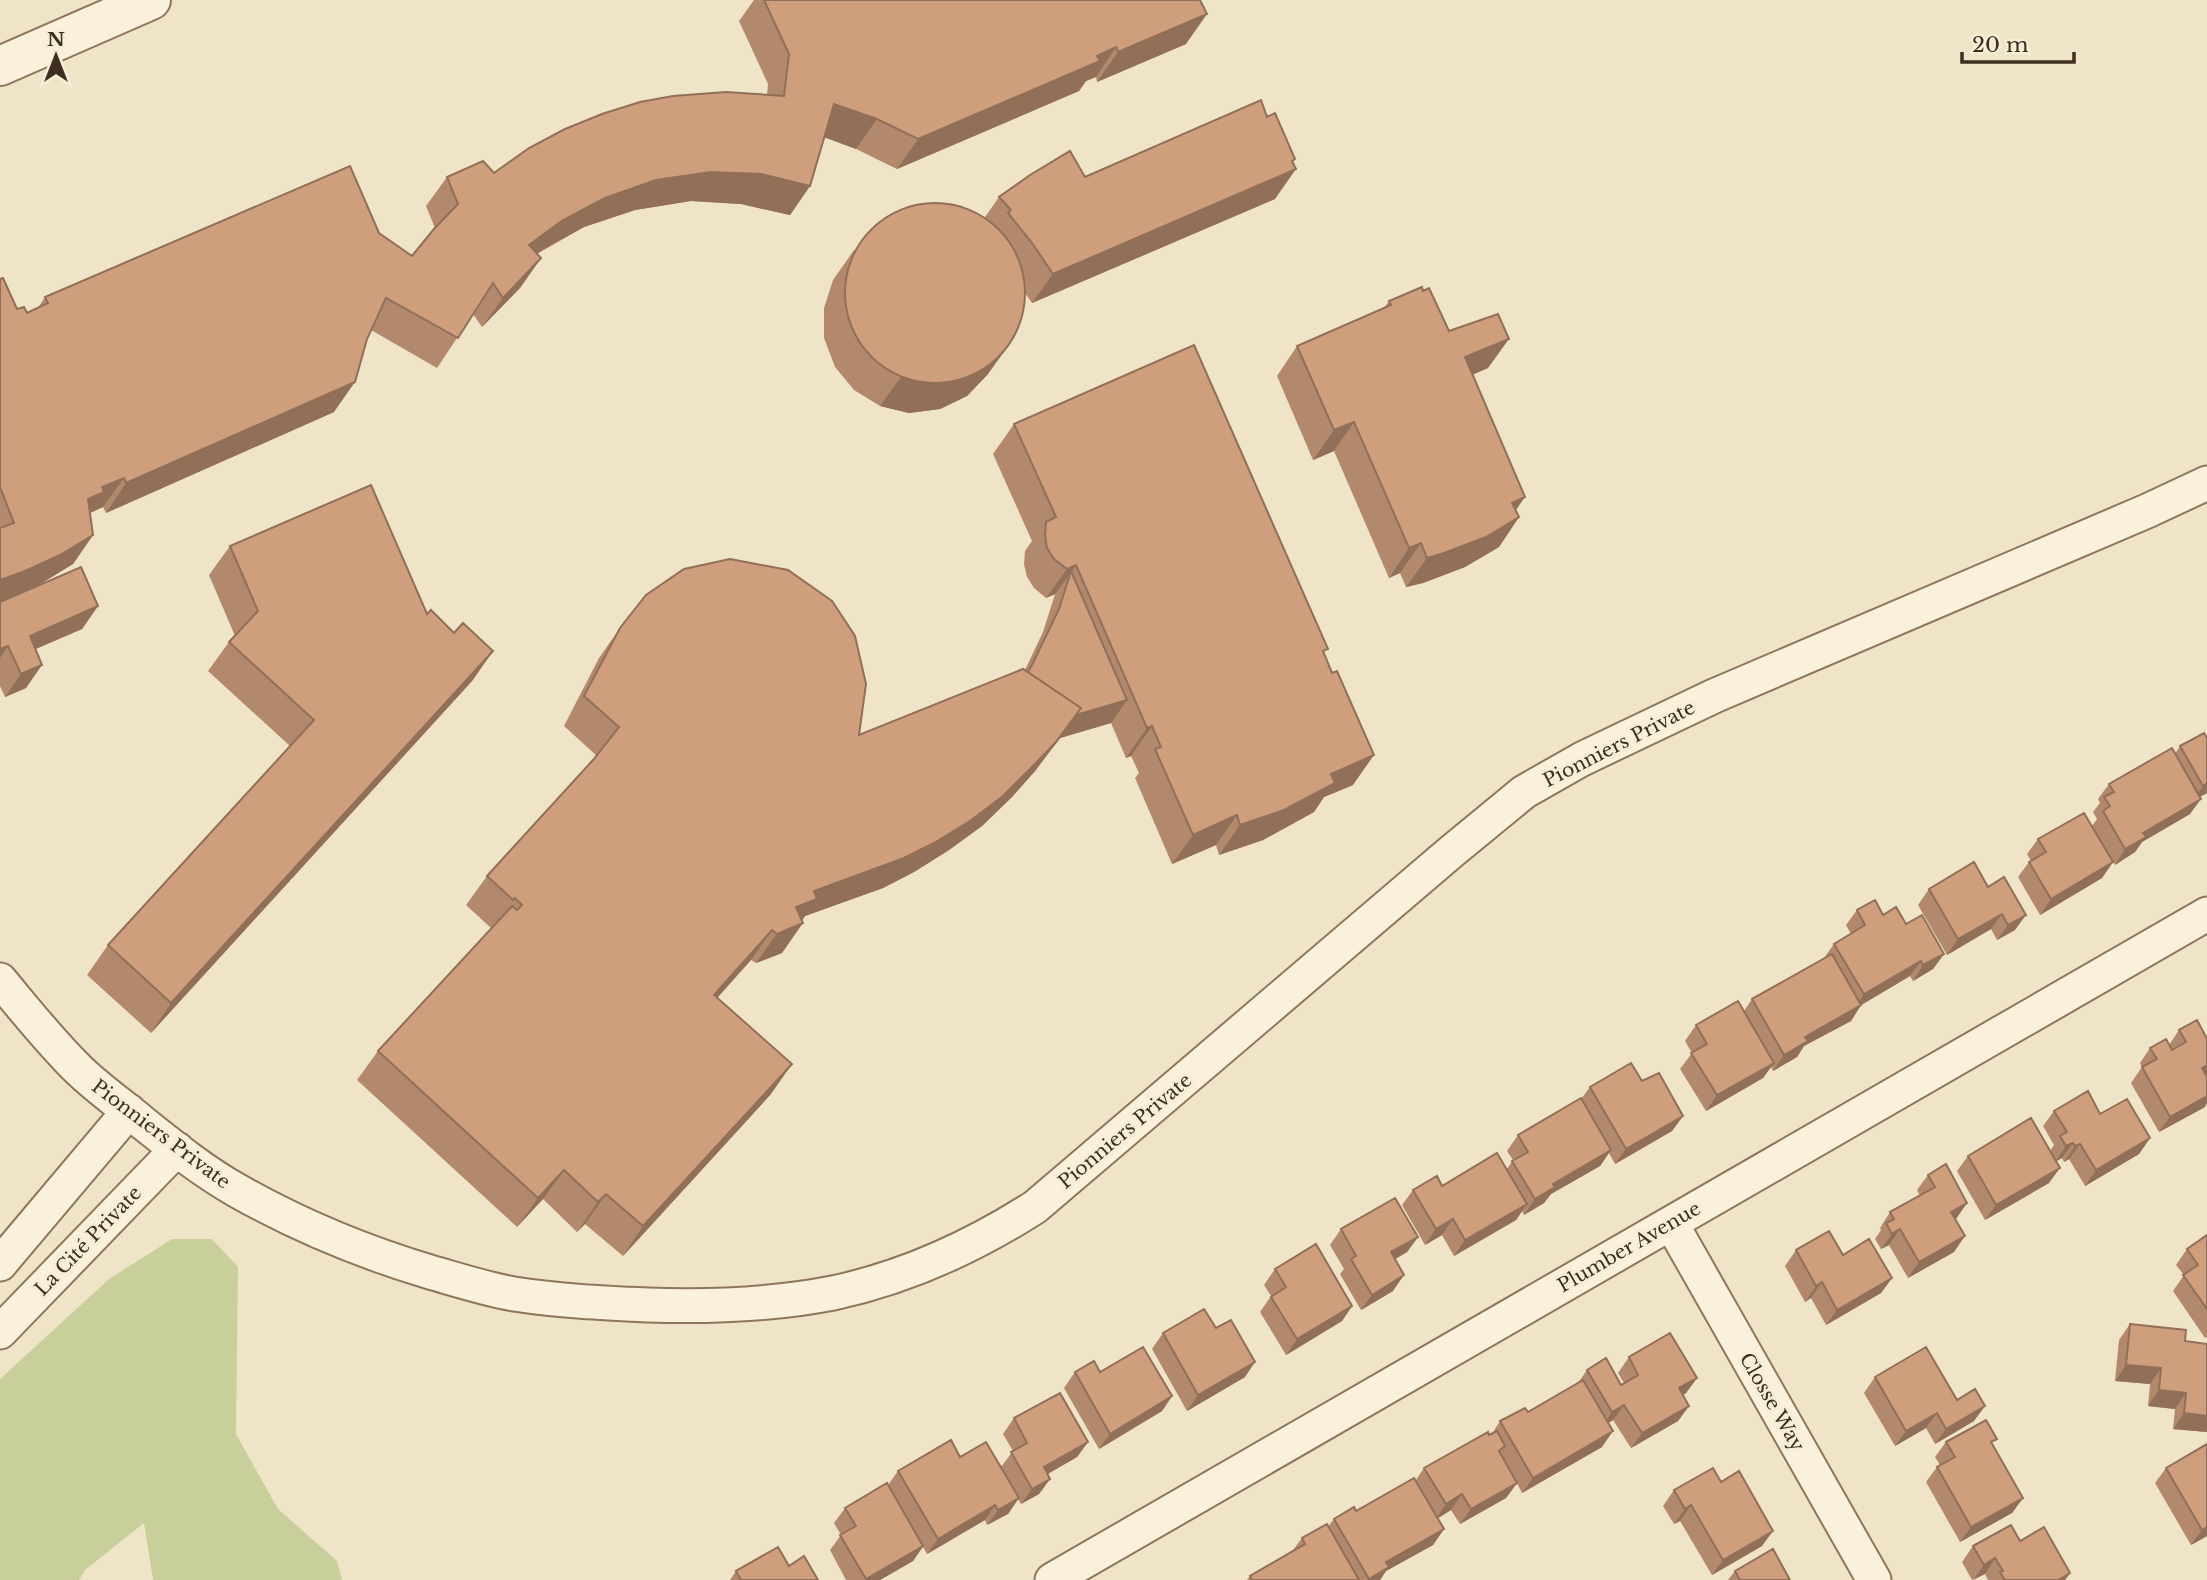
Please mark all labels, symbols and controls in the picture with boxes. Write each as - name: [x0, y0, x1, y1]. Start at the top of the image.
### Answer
- north arrow: [21, 21, 91, 91]
- scale bar: [1962, 21, 2074, 65]
- text: N: [47, 28, 65, 51]
- text: 20 m: [1972, 32, 2029, 58]
- street label: Pionniers Private: [1539, 696, 1699, 792]
- street label: Pionniers Private: [1054, 1068, 1196, 1194]
- street label: Pionniers Private: [87, 1075, 235, 1193]
- street label: La Cité Private: [30, 1181, 146, 1301]
- street label: Plumber Avenue: [1553, 1197, 1705, 1297]
- street label: Closse Way: [1735, 1349, 1809, 1455]

